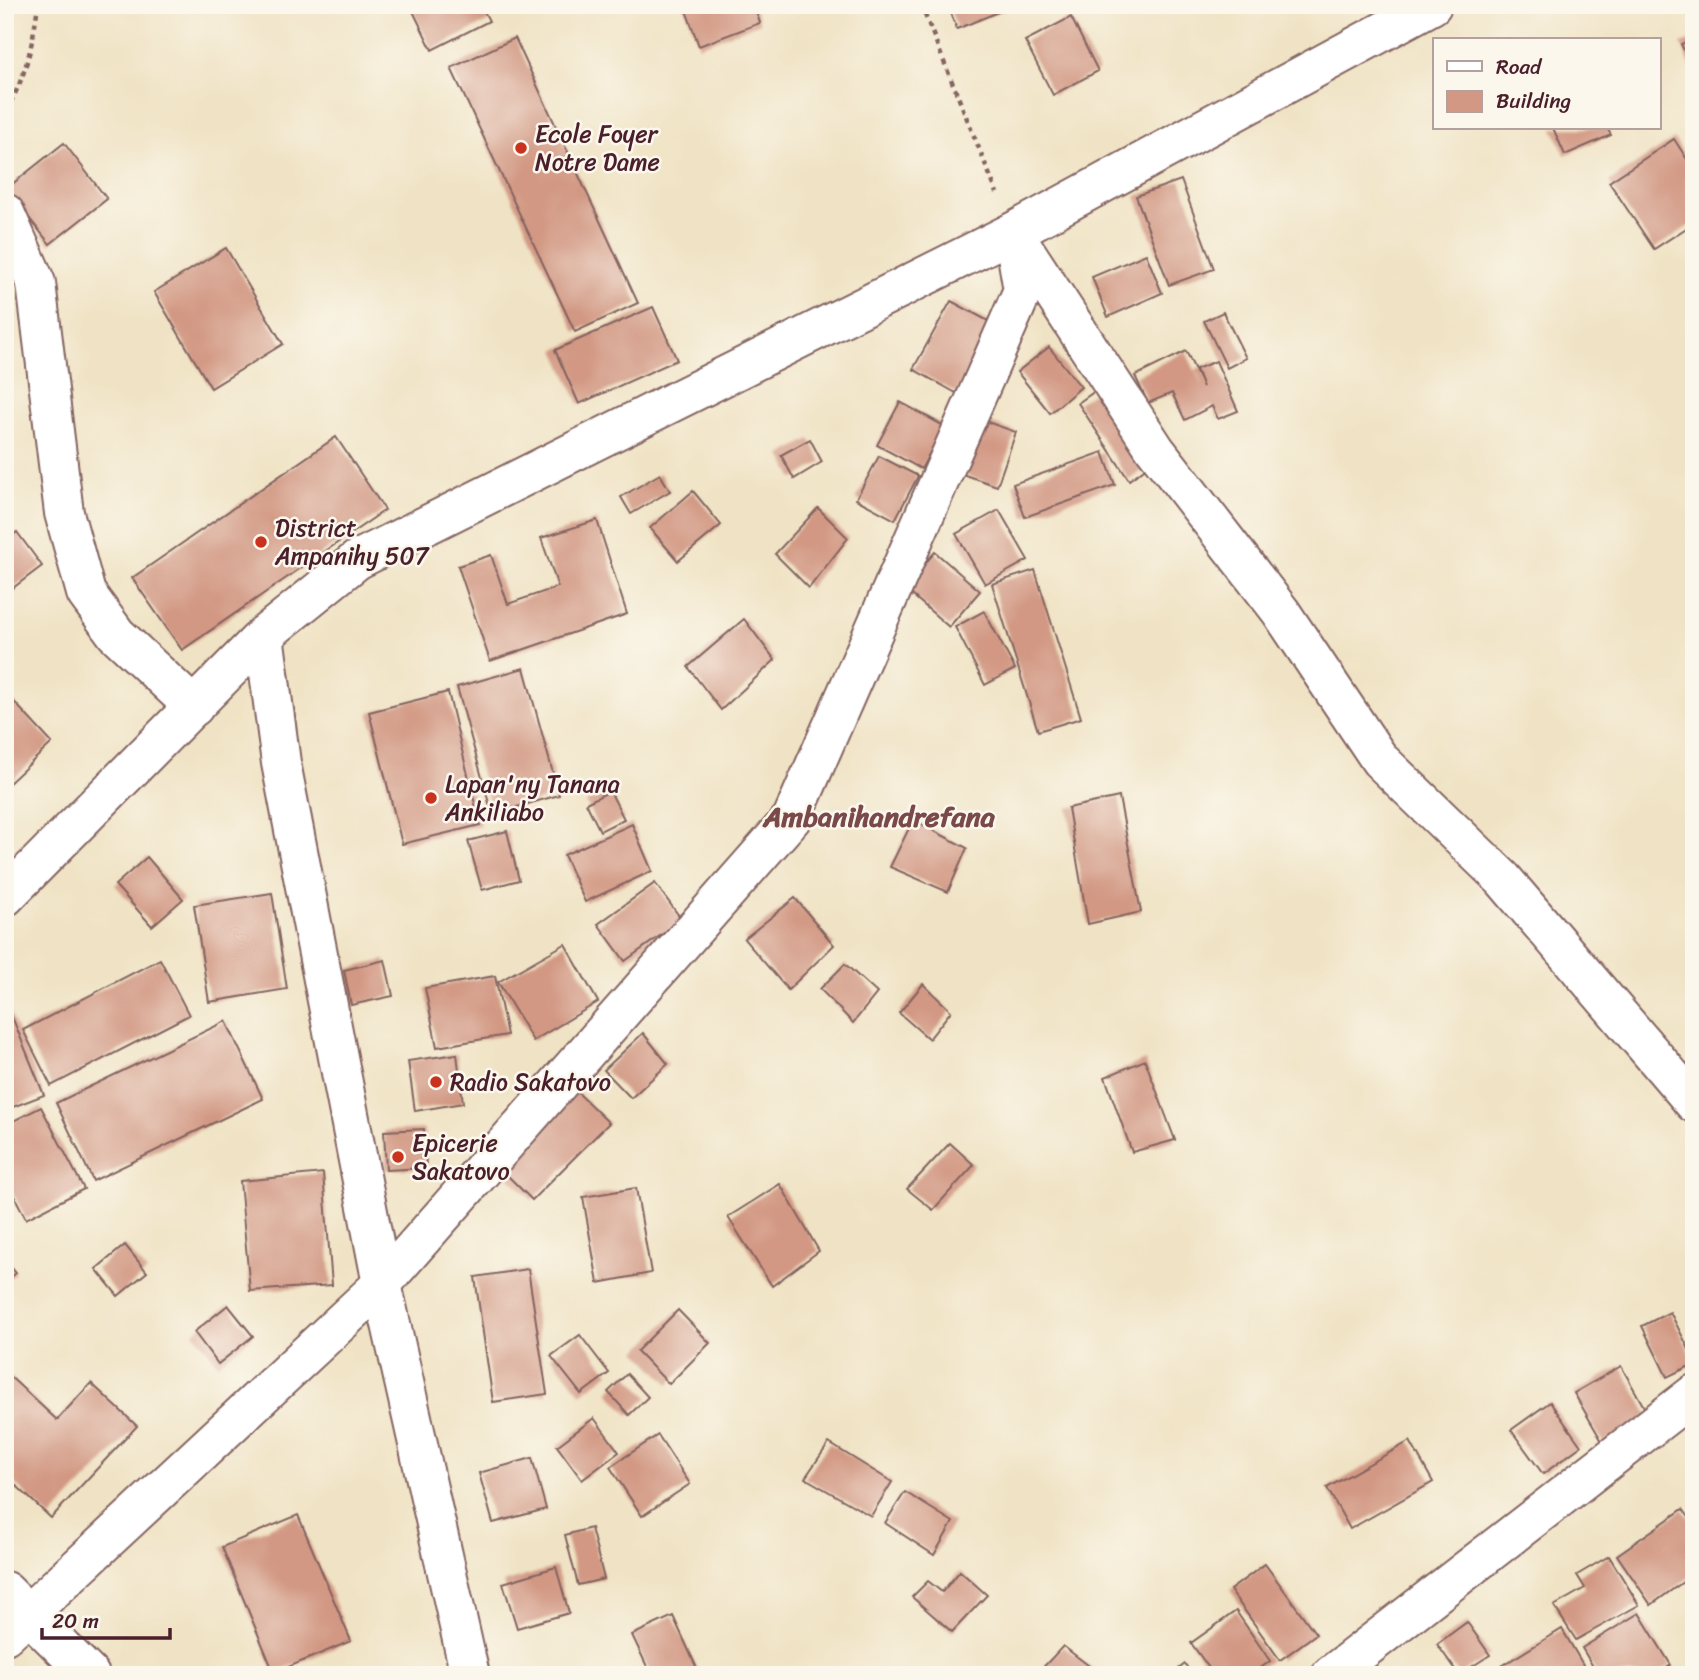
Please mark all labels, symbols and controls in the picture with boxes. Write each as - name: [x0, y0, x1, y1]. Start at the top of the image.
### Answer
- legend: [1433, 38, 1660, 130]
- text: Road: [1496, 48, 1543, 86]
- text: Building: [1496, 82, 1572, 120]
- place label: Ecole Foyer Notre Dame: [535, 113, 660, 183]
- marker: Ecole Foyer Notre Dame: [513, 140, 529, 156]
- place label: District Ampanihy 507: [274, 507, 430, 577]
- marker: District Ampanihy 507: [253, 534, 269, 550]
- place label: Lapan'ny Tanana Ankiliabo: [444, 763, 620, 833]
- marker: Lapan'ny Tanana Ankiliabo: [423, 790, 439, 806]
- district label: Ambanihandrefana: [762, 792, 996, 841]
- place label: Radio Sakatovo: [450, 1061, 611, 1103]
- marker: Radio Sakatovo: [428, 1074, 444, 1090]
- place label: Epicerie Sakatovo: [412, 1122, 510, 1192]
- marker: Epicerie Sakatovo: [390, 1149, 406, 1165]
- scale bar: [42, 1596, 170, 1640]
- text: 20 m: [52, 1602, 99, 1640]

